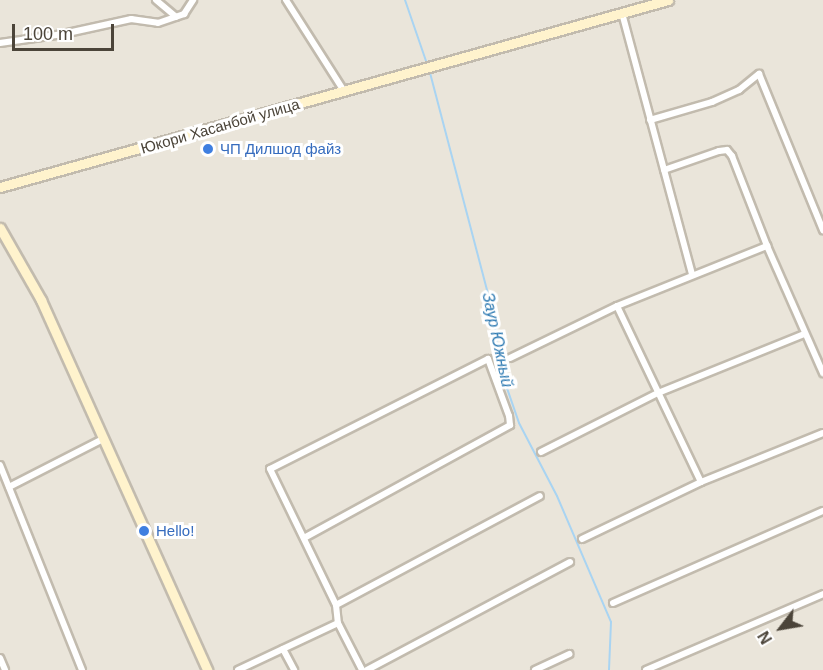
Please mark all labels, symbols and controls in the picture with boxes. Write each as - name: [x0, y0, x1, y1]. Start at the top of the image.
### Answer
- scale bar: [15, 12, 117, 50]
- text: 100 m: [23, 24, 73, 44]
- street label: Юкори Хасанбой улица: [139, 95, 301, 157]
- place label: ЧП Дилшод файз: [220, 140, 341, 158]
- marker: ЧП Дилшод файз: [201, 142, 215, 156]
- water label: Заур Южный: [478, 291, 516, 389]
- place label: Hello!: [156, 522, 194, 540]
- marker: Hello!: [137, 524, 151, 538]
- north arrow: [751, 598, 811, 658]
- text: N: [755, 628, 775, 647]

